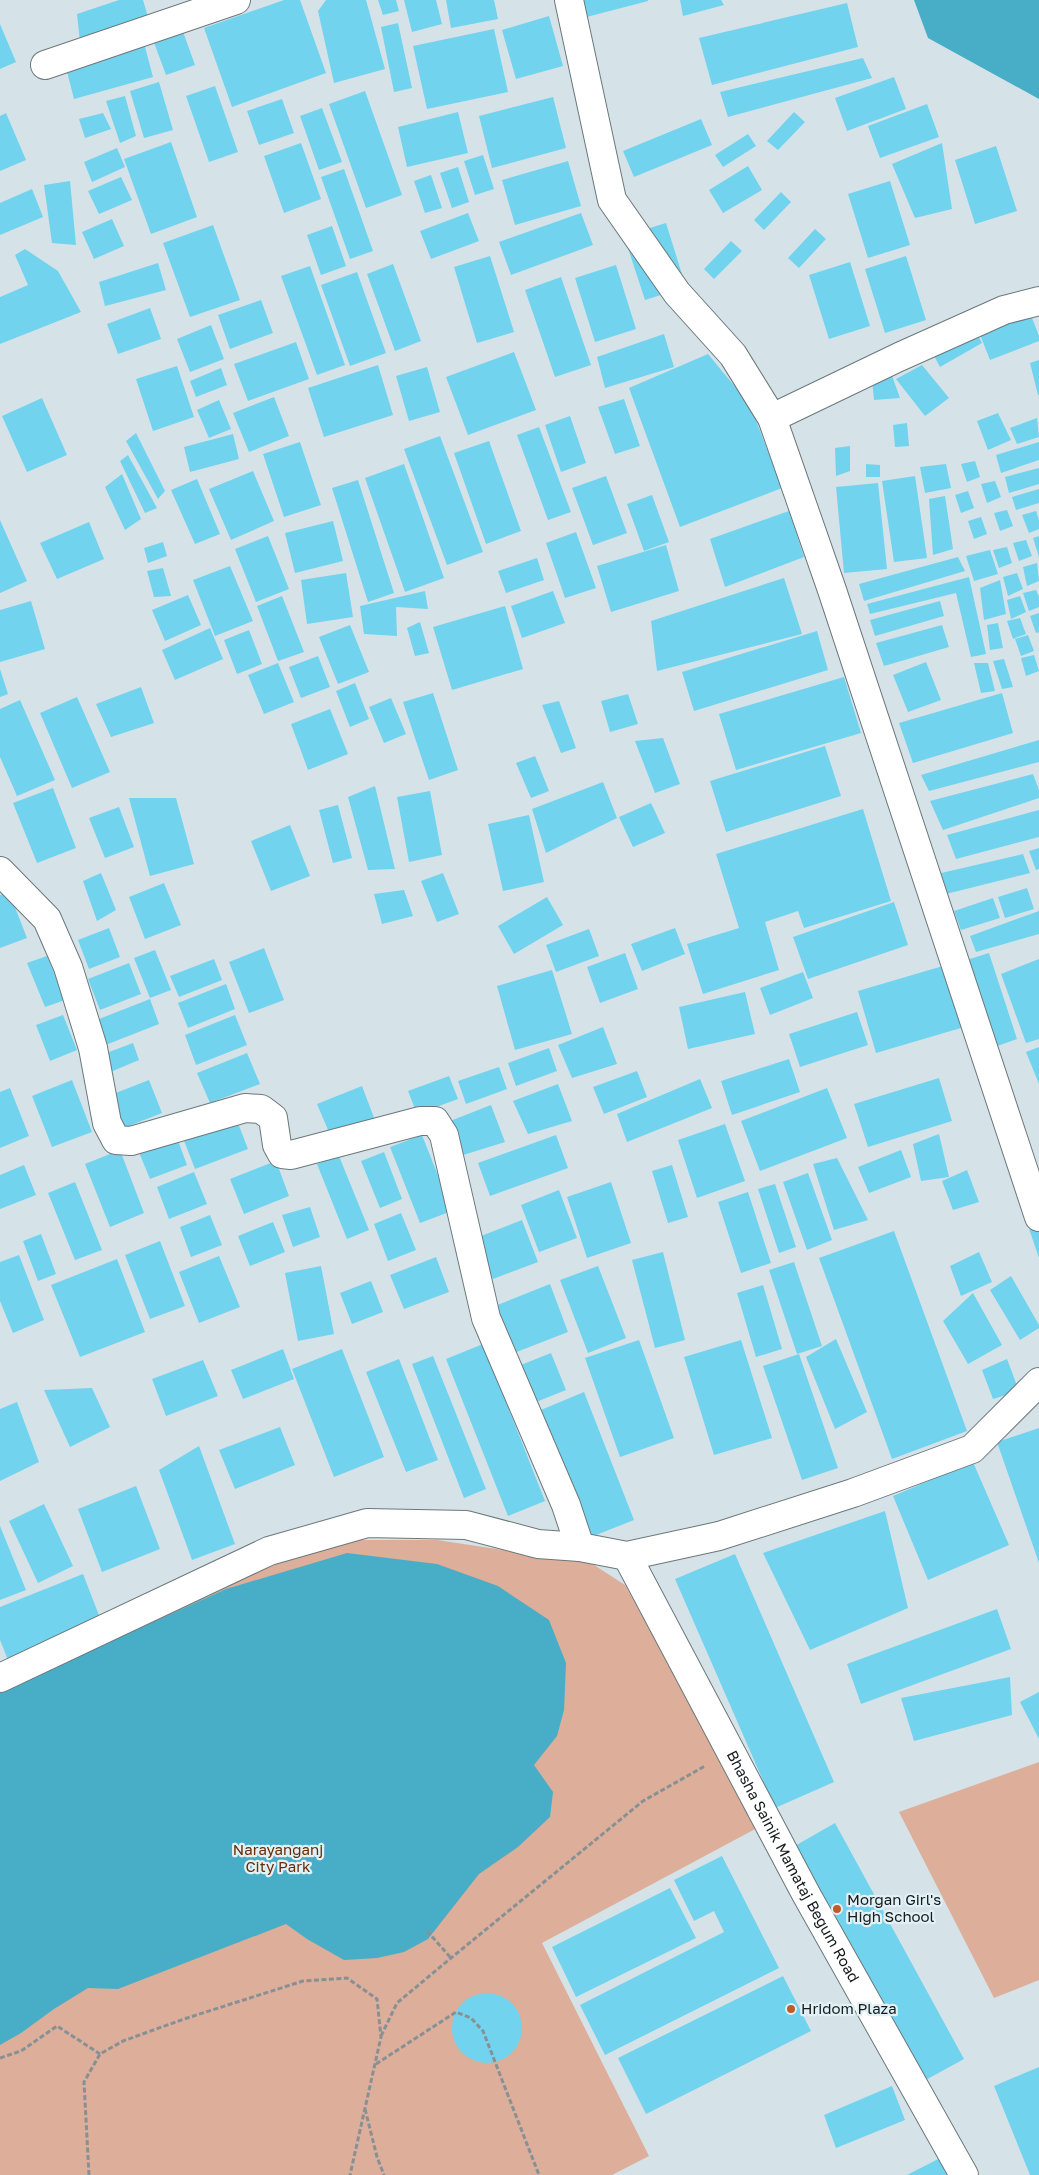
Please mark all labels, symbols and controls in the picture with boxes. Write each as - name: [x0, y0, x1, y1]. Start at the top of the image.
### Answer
- street label: Bhasha Sainik Mamataj Begum Road: [724, 1747, 864, 1985]
- park label: Narayanganj City Park: [233, 1840, 323, 1875]
- place label: Morgan Girl's High School: [847, 1890, 941, 1925]
- marker: Morgan Girl's High School: [831, 1903, 843, 1915]
- place label: Hridom Plaza: [801, 1999, 897, 2017]
- marker: Hridom Plaza: [785, 2003, 797, 2015]

